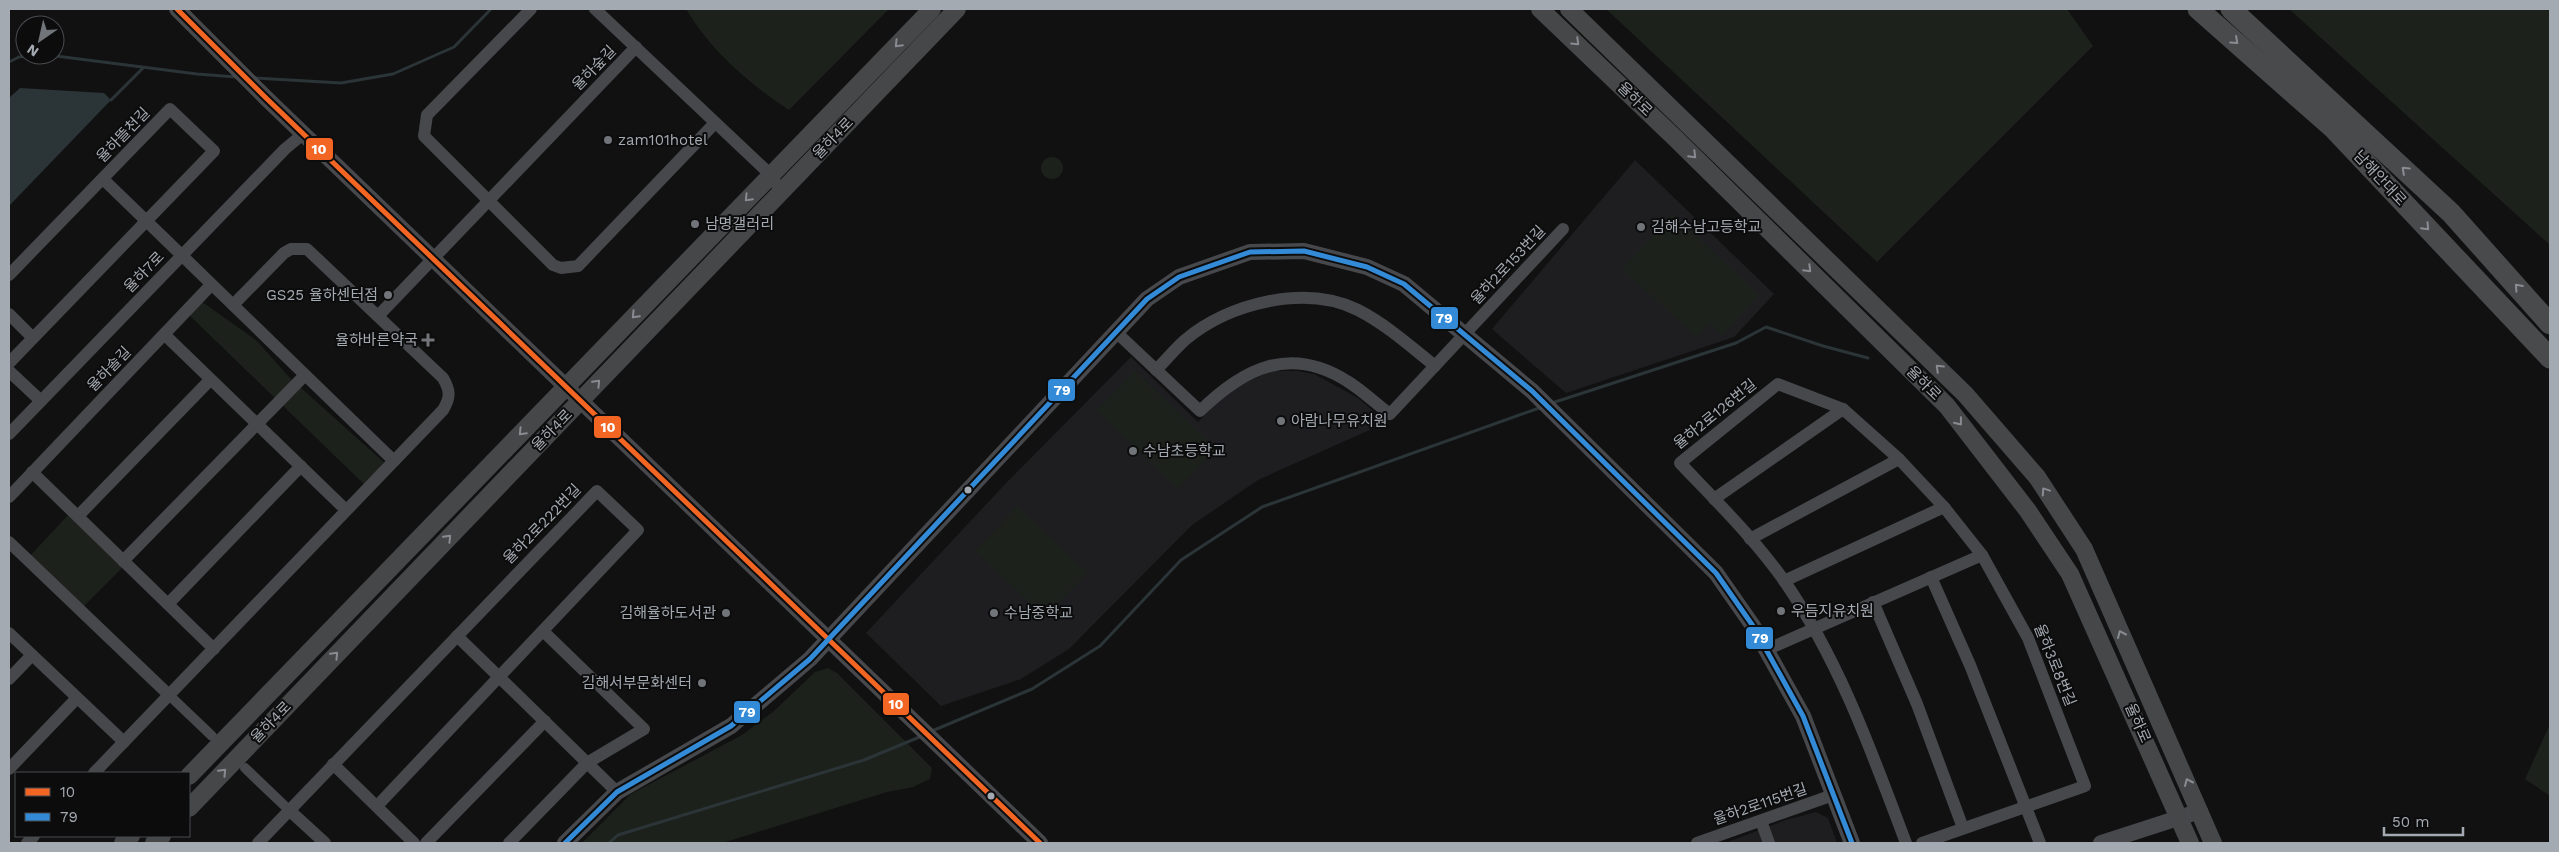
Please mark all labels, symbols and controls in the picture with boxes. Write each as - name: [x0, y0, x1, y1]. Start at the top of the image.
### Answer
- north arrow: [15, 15, 65, 65]
- one-way arrow: [2229, 35, 2238, 44]
- one-way arrow: [1570, 36, 1579, 45]
- one-way arrow: [895, 38, 904, 47]
- text: N: [24, 41, 42, 60]
- street label: 율하숲길: [568, 42, 620, 94]
- street label: 율하로: [1614, 78, 1656, 120]
- street label: 율하뜰천길: [93, 104, 153, 166]
- street label: 율하4로: [809, 114, 857, 162]
- place label: zam101hotel: [618, 131, 708, 149]
- marker: zam101hotel: [602, 134, 614, 146]
- line badge: 10: [305, 137, 334, 161]
- text: 10: [311, 141, 327, 157]
- street label: 남해안대로: [2350, 147, 2410, 209]
- one-way arrow: [1687, 149, 1696, 158]
- one-way arrow: [2402, 167, 2411, 176]
- one-way arrow: [745, 192, 754, 201]
- place label: 남명갤러리: [705, 215, 774, 233]
- marker: 남명갤러리: [689, 218, 701, 230]
- place label: 김해수남고등학교: [1651, 218, 1761, 236]
- marker: 김해수남고등학교: [1635, 221, 1647, 233]
- street label: 율하2로153번길: [1467, 222, 1549, 308]
- one-way arrow: [2420, 222, 2429, 231]
- street label: 율하7로: [120, 248, 168, 296]
- one-way arrow: [1803, 263, 1812, 272]
- one-way arrow: [2515, 284, 2524, 293]
- place label: GS25 율하센터점: [266, 286, 378, 304]
- marker: GS25 율하센터점: [382, 289, 394, 301]
- line badge: 79: [1430, 306, 1459, 330]
- one-way arrow: [632, 309, 641, 318]
- text: 79: [1435, 310, 1453, 326]
- place label: 율하바른약국: [335, 331, 418, 349]
- marker: 율하바른약국: [422, 334, 434, 346]
- street label: 율하솔길: [83, 343, 135, 395]
- street label: 율하로: [1903, 362, 1945, 404]
- one-way arrow: [1936, 365, 1945, 374]
- street label: 율하2로126번길: [1670, 375, 1760, 453]
- line badge: 79: [1047, 378, 1076, 402]
- one-way arrow: [591, 380, 600, 389]
- text: 79: [1053, 382, 1071, 398]
- street label: 율하4로: [528, 406, 576, 454]
- place label: 아람나무유치원: [1291, 412, 1388, 430]
- line badge: 10: [593, 415, 622, 439]
- marker: 아람나무유치원: [1275, 415, 1287, 427]
- one-way arrow: [1954, 416, 1962, 425]
- text: 10: [600, 419, 616, 435]
- one-way arrow: [519, 426, 528, 435]
- place label: 수남초등학교: [1143, 442, 1226, 460]
- marker: 수남초등학교: [1127, 445, 1139, 457]
- street label: 율하2로222번길: [499, 480, 585, 568]
- unlabelled marker: [963, 485, 973, 495]
- one-way arrow: [2042, 487, 2052, 496]
- one-way arrow: [442, 535, 451, 544]
- place label: 우듬지유치원: [1791, 602, 1874, 620]
- place label: 김해율하도서관: [619, 604, 716, 622]
- place label: 수남중학교: [1004, 604, 1073, 622]
- marker: 우듬지유치원: [1775, 605, 1787, 617]
- marker: 김해율하도서관: [720, 607, 732, 619]
- marker: 수남중학교: [988, 607, 1000, 619]
- street label: 율하3로8번길: [2030, 621, 2080, 709]
- line badge: 79: [1745, 626, 1774, 650]
- text: 79: [1751, 630, 1769, 646]
- one-way arrow: [2117, 630, 2127, 639]
- one-way arrow: [329, 652, 338, 661]
- place label: 김해서부문화센터: [582, 674, 692, 692]
- marker: 김해서부문화센터: [696, 677, 708, 689]
- line badge: 10: [882, 692, 910, 716]
- text: 10: [888, 696, 904, 712]
- street label: 율하4로: [247, 698, 295, 746]
- line badge: 79: [733, 700, 761, 724]
- street label: 율하로: [2121, 700, 2155, 746]
- text: 79: [738, 704, 756, 720]
- one-way arrow: [217, 769, 226, 778]
- legend: [15, 772, 190, 837]
- one-way arrow: [2183, 778, 2194, 787]
- street label: 율하2로115번길: [1711, 780, 1809, 828]
- text: 10: [60, 783, 75, 801]
- unlabelled marker: [986, 791, 996, 801]
- scale bar: [2384, 804, 2463, 836]
- text: 79: [60, 808, 78, 826]
- text: 50 m: [2392, 813, 2429, 831]

